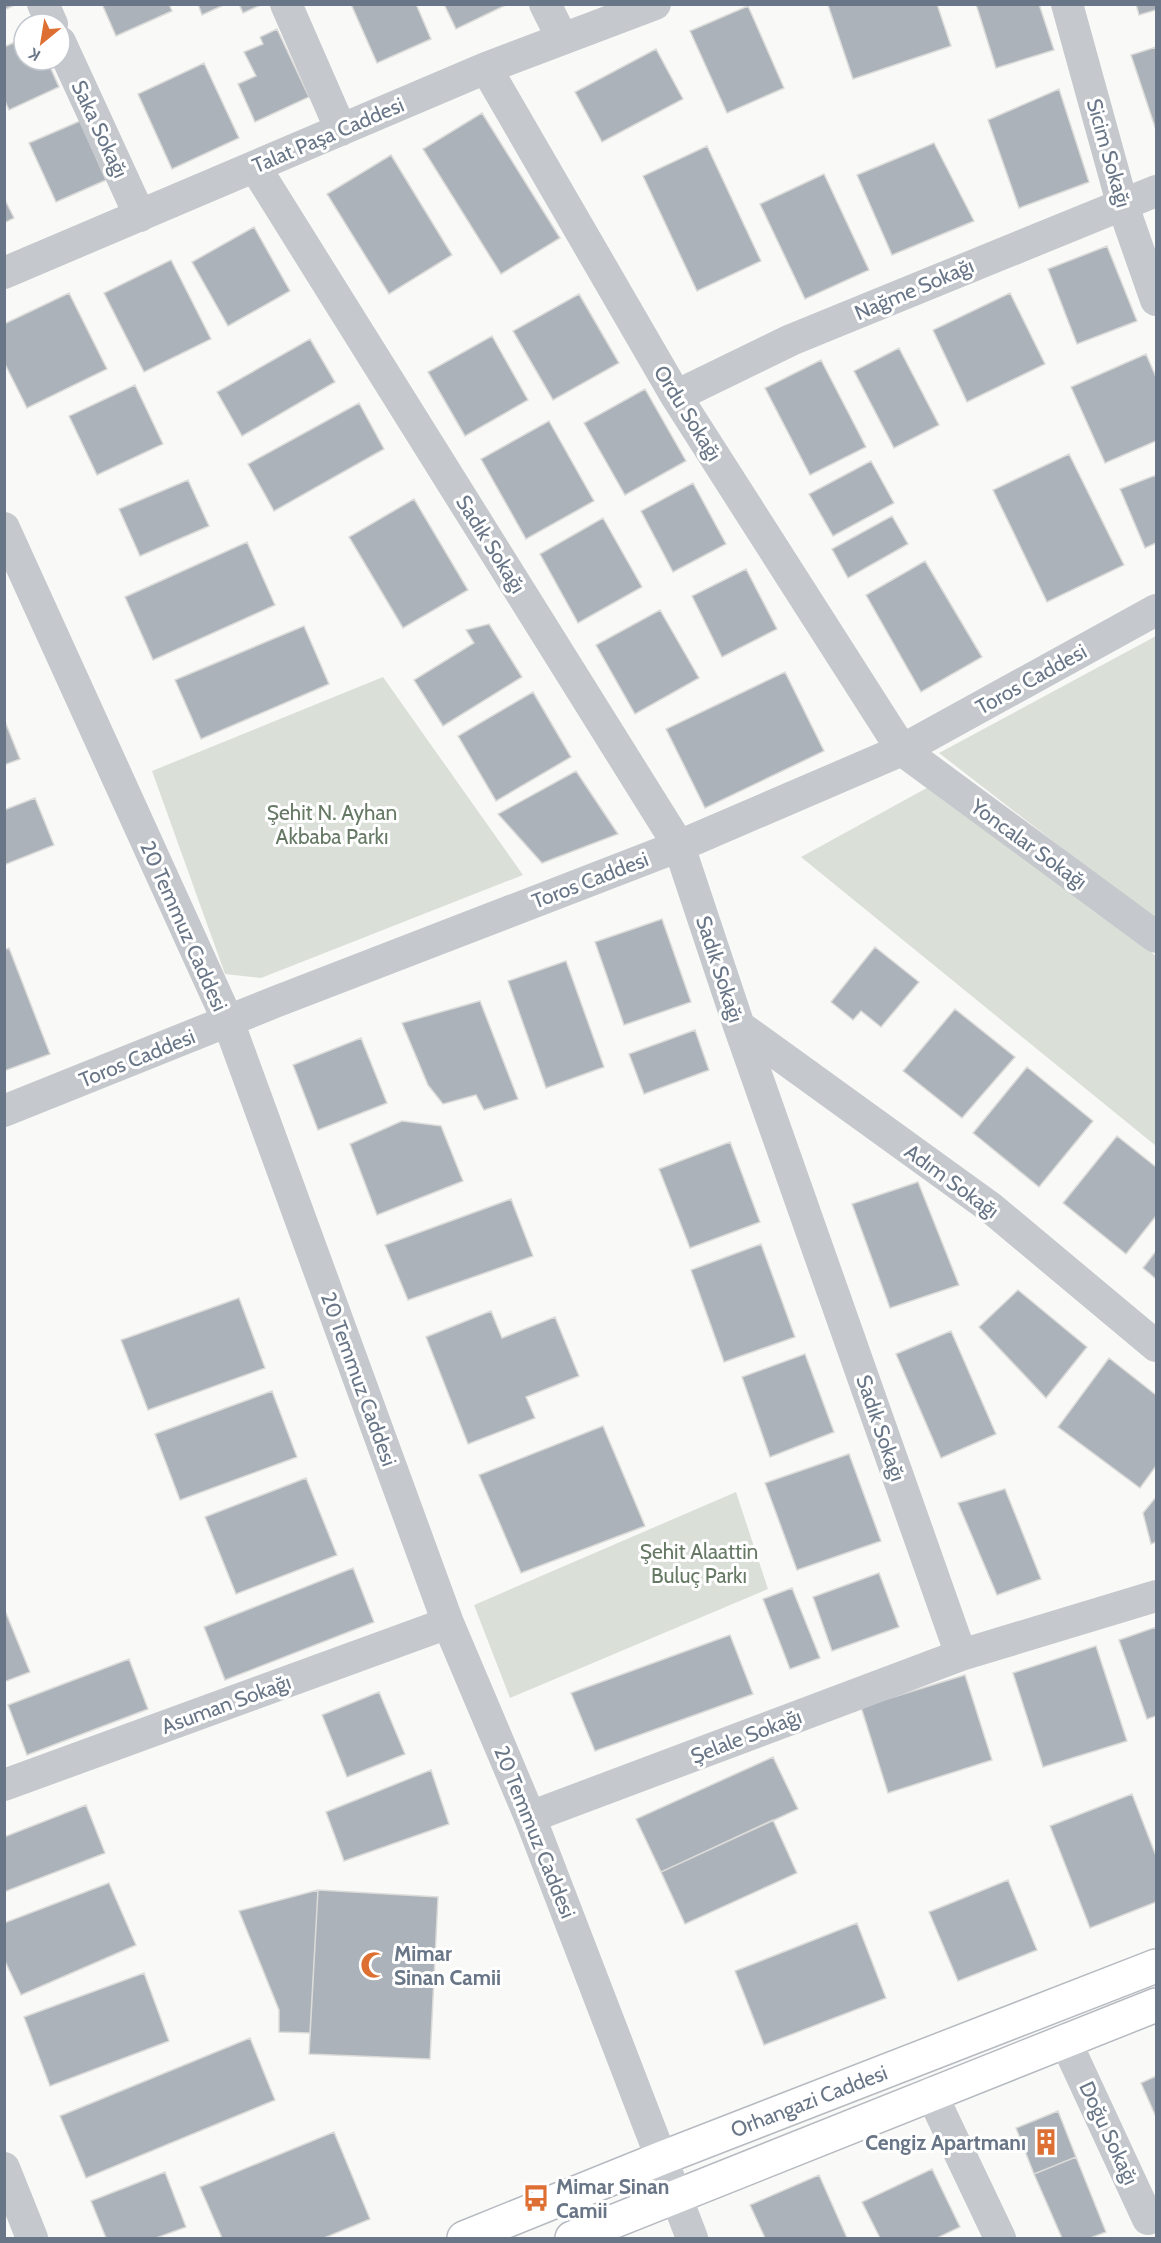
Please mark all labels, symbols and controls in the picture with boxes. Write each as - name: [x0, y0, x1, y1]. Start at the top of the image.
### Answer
- north arrow: [12, 12, 72, 72]
- text: K: [26, 44, 44, 65]
- street label: Saka Sokağı: [67, 76, 133, 182]
- street label: Talat Paşa Caddesi: [248, 92, 408, 178]
- street label: Sicim Sokağı: [1082, 96, 1136, 210]
- street label: Nağme Sokağı: [851, 253, 977, 325]
- street label: Ordu Sokağı: [649, 361, 727, 465]
- street label: Sadık Sokağı: [451, 490, 531, 598]
- street label: Toros Caddesi: [971, 638, 1091, 720]
- street label: Yoncalar Sokağı: [965, 793, 1092, 895]
- park label: Şehit N. Ayhan Akbaba Parkı: [267, 800, 397, 849]
- street label: 20 Temmuz Caddesi: [135, 837, 233, 1015]
- street label: Toros Caddesi: [528, 846, 652, 914]
- street label: Sadık Sokağı: [691, 912, 749, 1026]
- street label: Toros Caddesi: [75, 1023, 199, 1093]
- street label: Adım Sokağı: [900, 1139, 1004, 1223]
- street label: 20 Temmuz Caddesi: [316, 1289, 402, 1469]
- street label: Sadık Sokağı: [851, 1372, 911, 1484]
- park label: Şehit Alaattin Buluç Parkı: [640, 1539, 758, 1588]
- street label: Asuman Sokağı: [158, 1669, 294, 1739]
- street label: Şelale Sokağı: [687, 1703, 805, 1769]
- street label: 20 Temmuz Caddesi: [489, 1742, 581, 1922]
- place label: Mimar Sinan Camii: [394, 1941, 501, 1990]
- mosque icon: Mimar Sinan Camii: [359, 1950, 389, 1980]
- street label: Orhangazi Caddesi: [727, 2060, 891, 2142]
- street label: Doğu Sokağı: [1074, 2077, 1144, 2189]
- building icon: Cengiz Apartmanı: [1031, 2127, 1061, 2157]
- place label: Cengiz Apartmanı: [865, 2130, 1026, 2155]
- place label: Mimar Sinan Cami̇i: [556, 2174, 669, 2223]
- bus stop icon: Mimar Sinan Cami̇i: [521, 2183, 551, 2213]

